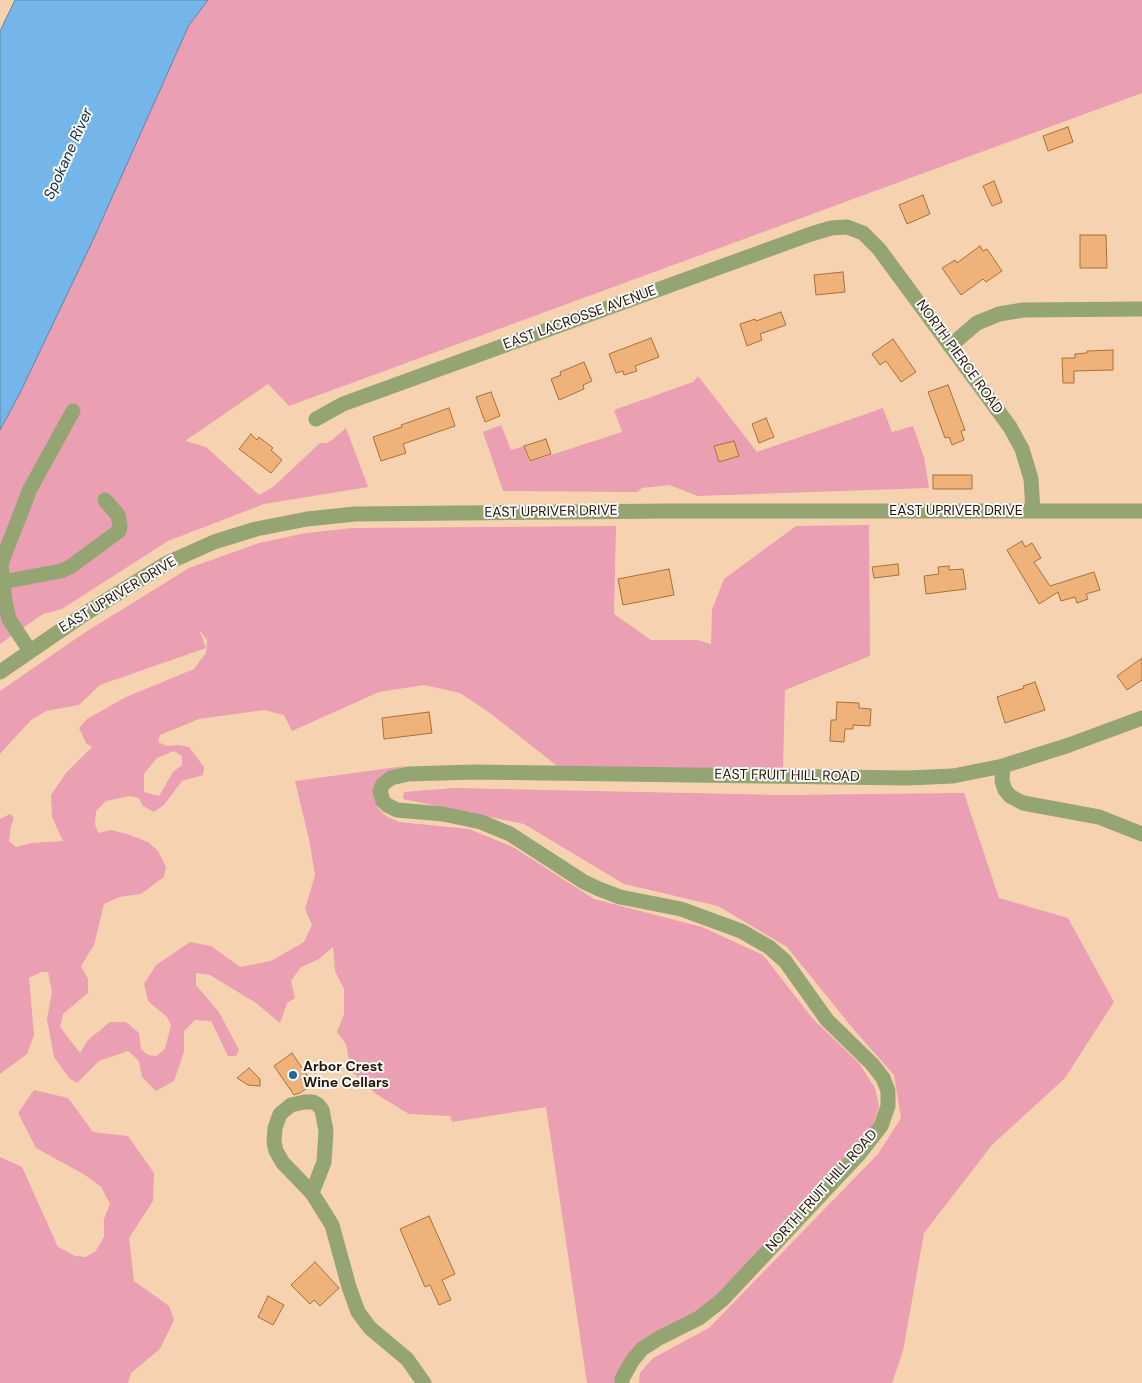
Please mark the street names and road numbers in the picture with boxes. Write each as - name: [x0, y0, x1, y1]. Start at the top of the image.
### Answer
- street label: EAST LACROSSE AVENUE: [501, 282, 659, 354]
- street label: NORTH PIERCE ROAD: [912, 297, 1006, 417]
- street label: EAST UPRIVER DRIVE: [484, 502, 618, 522]
- street label: EAST UPRIVER DRIVE: [889, 503, 1023, 519]
- street label: EAST UPRIVER DRIVE: [57, 553, 179, 637]
- street label: EAST FRUIT HILL ROAD: [714, 766, 860, 786]
- street label: NORTH FRUIT HILL ROAD: [763, 1127, 881, 1255]

